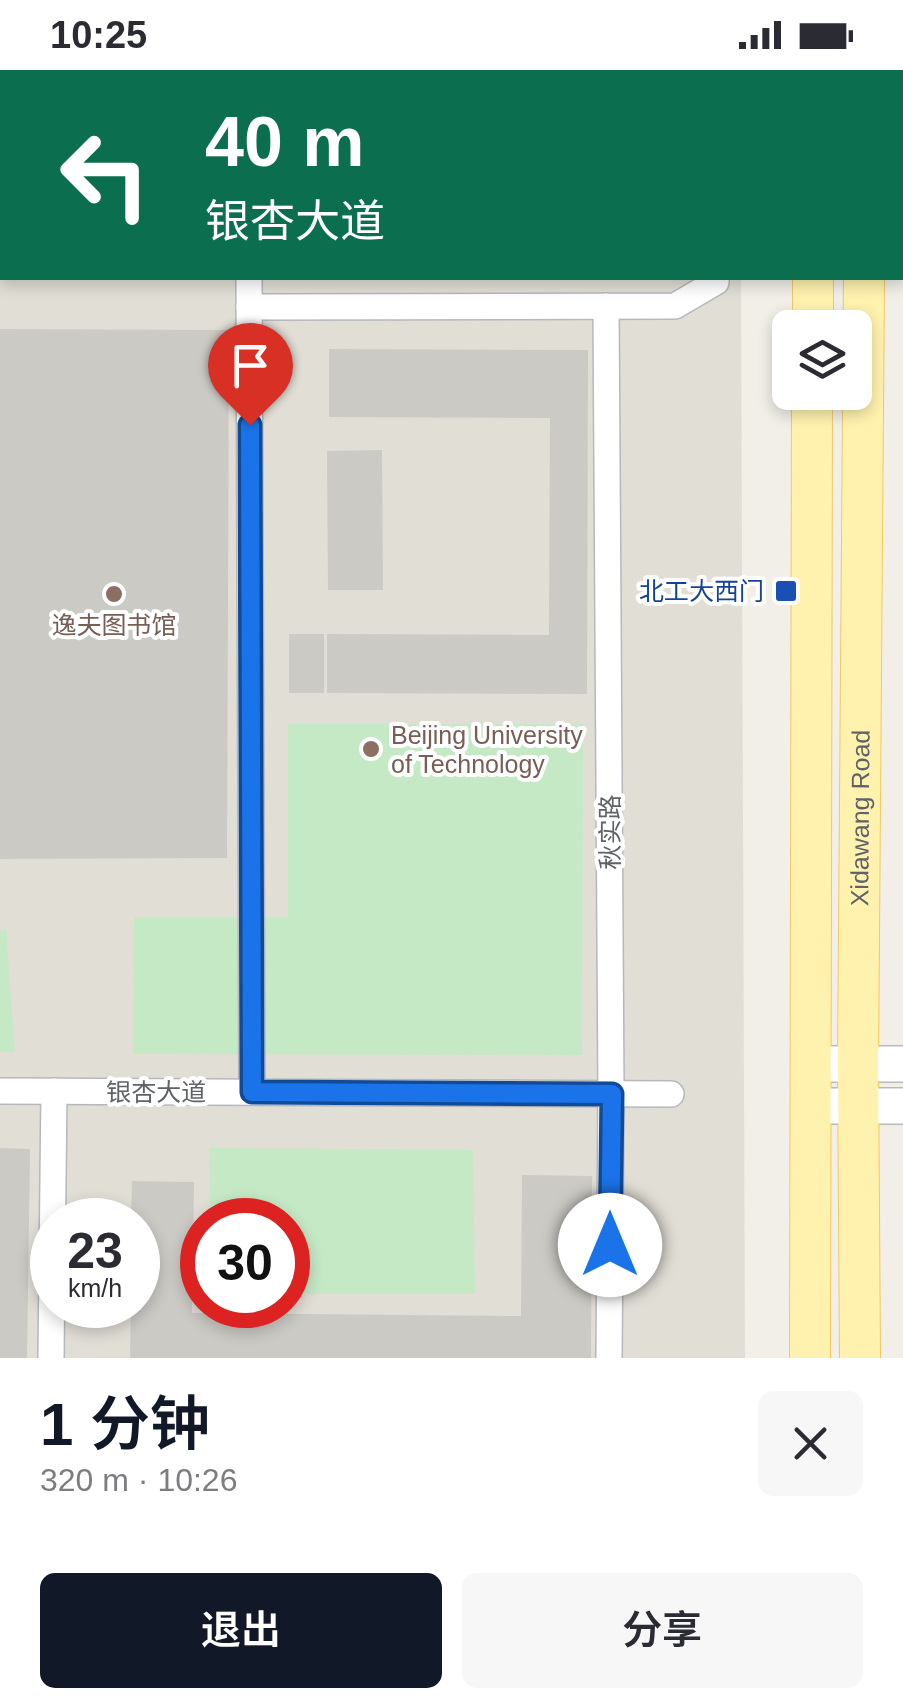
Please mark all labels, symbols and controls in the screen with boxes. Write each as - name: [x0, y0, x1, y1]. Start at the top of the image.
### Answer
- text: 10:25: [50, 14, 147, 56]
- text: 40 m: [205, 103, 365, 181]
- icon: left: [40, 110, 170, 240]
- text: 银杏大道: [205, 196, 385, 247]
- map controls: [772, 310, 872, 410]
- button: layers: [772, 310, 872, 410]
- pin: [208, 323, 293, 426]
- icon: arrive: [223, 338, 278, 393]
- place label: 北工大西门: [639, 577, 764, 605]
- marker: 北工大西门: [773, 578, 799, 604]
- marker: 逸夫图书馆: [103, 583, 125, 605]
- place label: 逸夫图书馆: [51, 611, 177, 639]
- place label: Beijing University of Technology: [391, 721, 583, 778]
- street label: Xidawang Road: [845, 730, 875, 906]
- marker: Beijing University of Technology: [360, 738, 382, 760]
- street label: 秋实路: [596, 794, 624, 870]
- street label: 银杏大道: [106, 1078, 206, 1106]
- position arrow: [558, 1193, 662, 1297]
- speed limit sign: 30: [180, 1198, 310, 1328]
- text: 23: [67, 1223, 123, 1279]
- text: km/h: [68, 1274, 122, 1302]
- text: 1 分钟: [40, 1391, 210, 1458]
- button: close: [758, 1391, 863, 1496]
- text: 320 m · 10:26: [40, 1462, 237, 1498]
- button: 退出: [40, 1573, 442, 1688]
- button: 分享: [462, 1573, 863, 1688]

